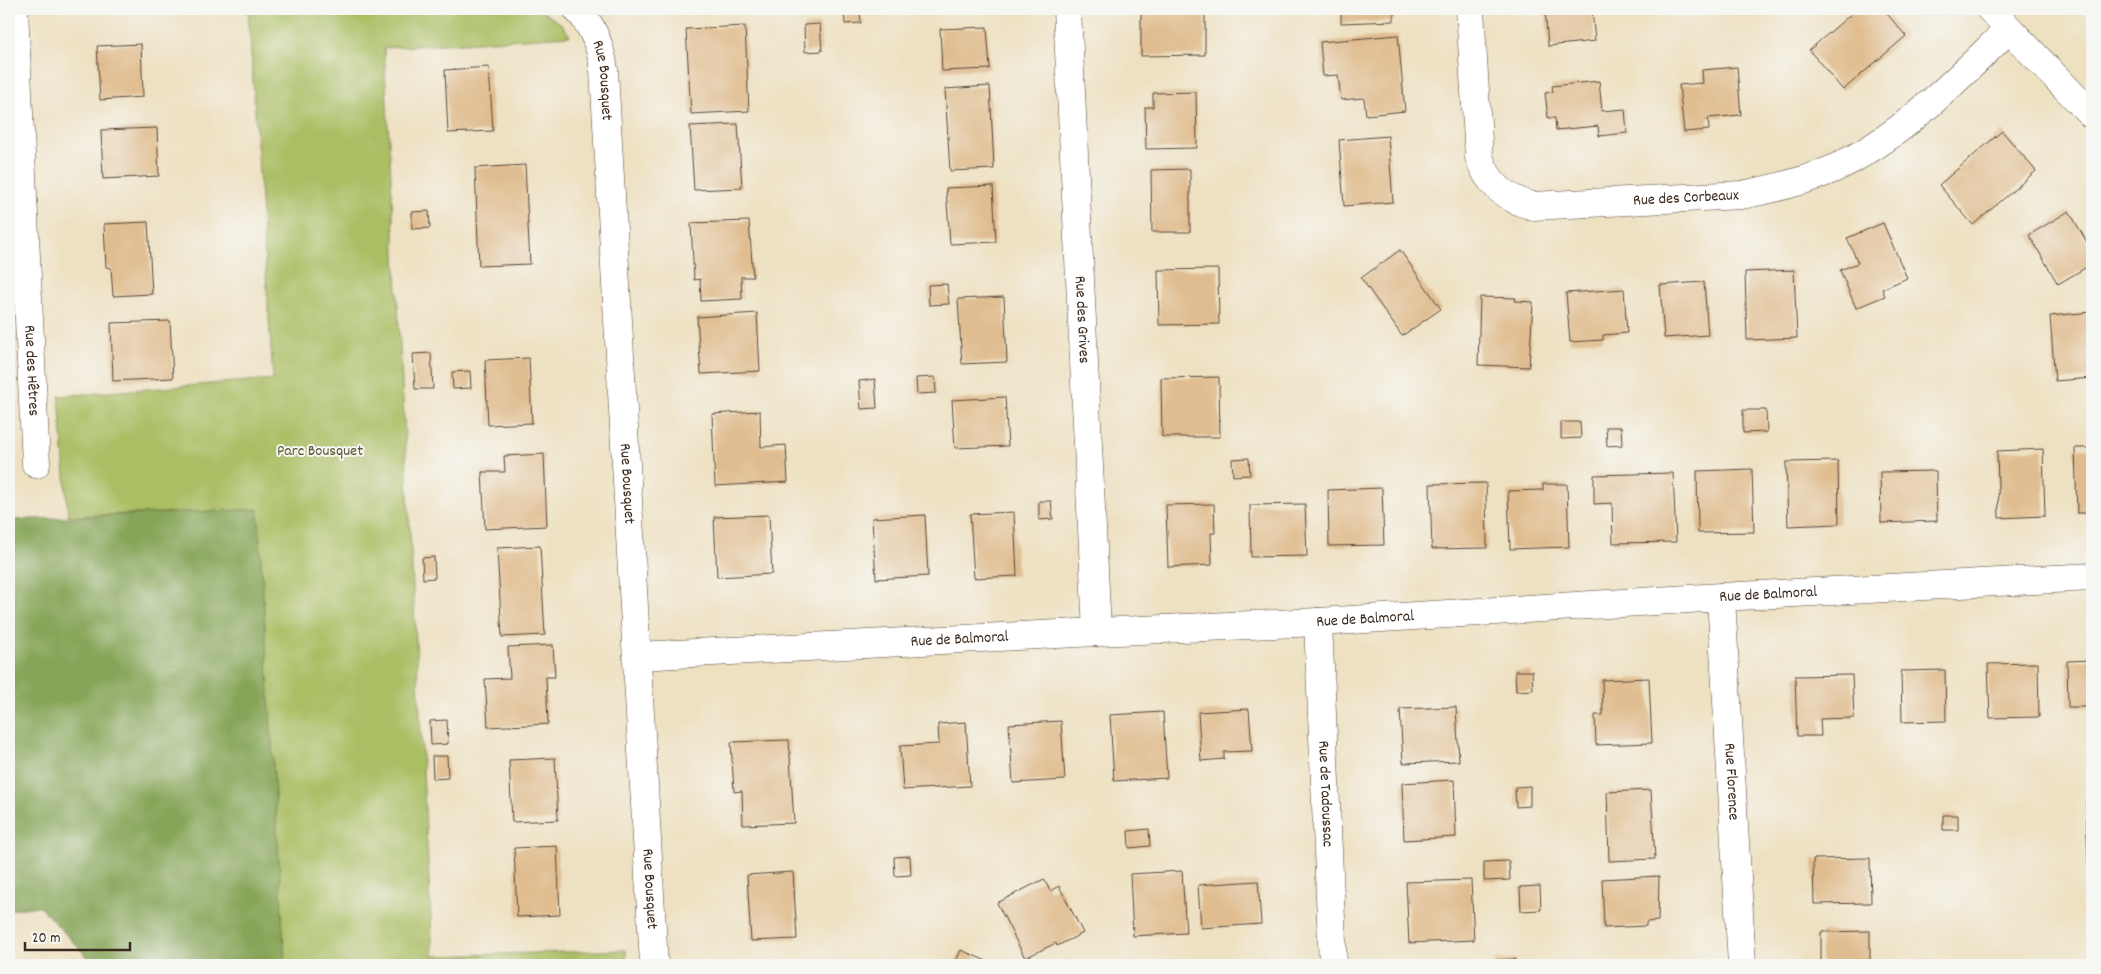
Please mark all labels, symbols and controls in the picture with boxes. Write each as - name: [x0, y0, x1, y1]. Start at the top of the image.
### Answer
- street label: Rue Bousquet: [586, 37, 618, 121]
- street label: Rue des Corbeaux: [1633, 184, 1739, 212]
- street label: Rue des Grives: [1068, 275, 1096, 364]
- street label: Rue des Hêtres: [18, 324, 45, 417]
- park label: Parc Bousquet: [277, 440, 363, 463]
- street label: Rue Bousquet: [613, 443, 641, 525]
- street label: Rue de Balmoral: [1719, 580, 1818, 609]
- street label: Rue de Balmoral: [1315, 605, 1415, 634]
- street label: Rue de Balmoral: [910, 625, 1009, 653]
- street label: Rue de Tadoussac: [1312, 740, 1339, 848]
- street label: Rue Florence: [1718, 742, 1745, 821]
- street label: Rue Bousquet: [636, 848, 663, 930]
- scale bar: [25, 919, 130, 951]
- text: 20 m: [32, 928, 60, 950]

